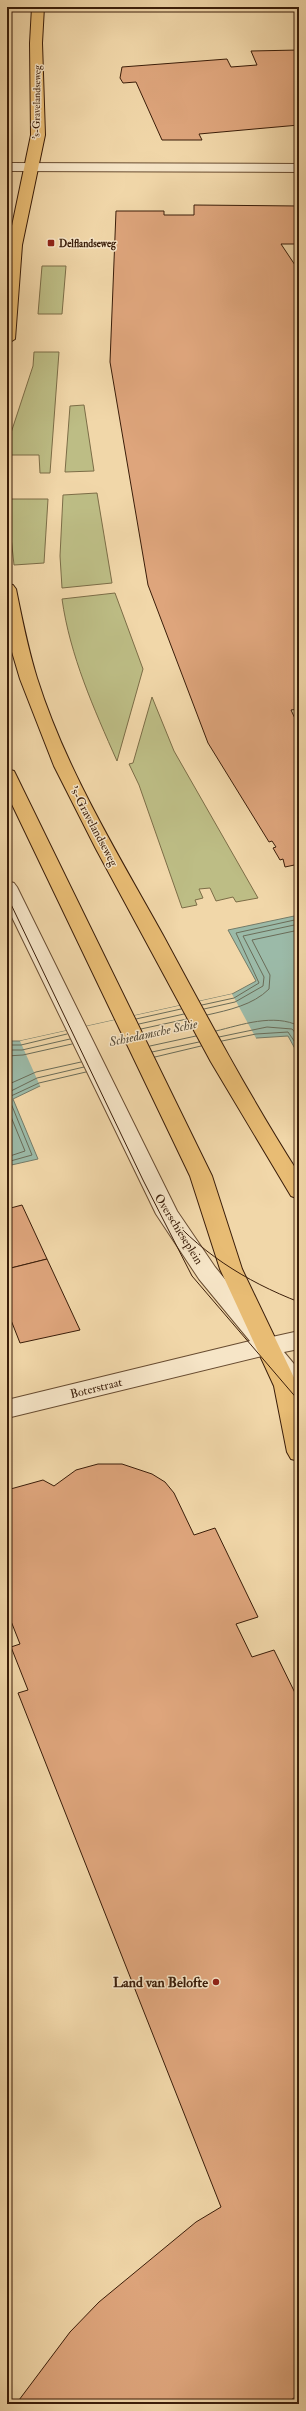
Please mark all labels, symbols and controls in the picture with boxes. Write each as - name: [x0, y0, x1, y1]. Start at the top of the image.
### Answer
- street label: 's-Gravelandseweg: [30, 64, 44, 139]
- marker: Delflandseweg: [46, 238, 56, 248]
- place label: Delflandseweg: [59, 238, 117, 251]
- street label: 's-Gravelandseweg: [66, 783, 122, 870]
- water label: Schiedamsche Schie: [107, 1016, 199, 1050]
- street label: Overschieseplein: [151, 1191, 206, 1267]
- street label: Boterstraat: [68, 1375, 124, 1402]
- place label: Land van Belofte: [113, 1974, 208, 1991]
- marker: Land van Belofte: [211, 1977, 221, 1987]

